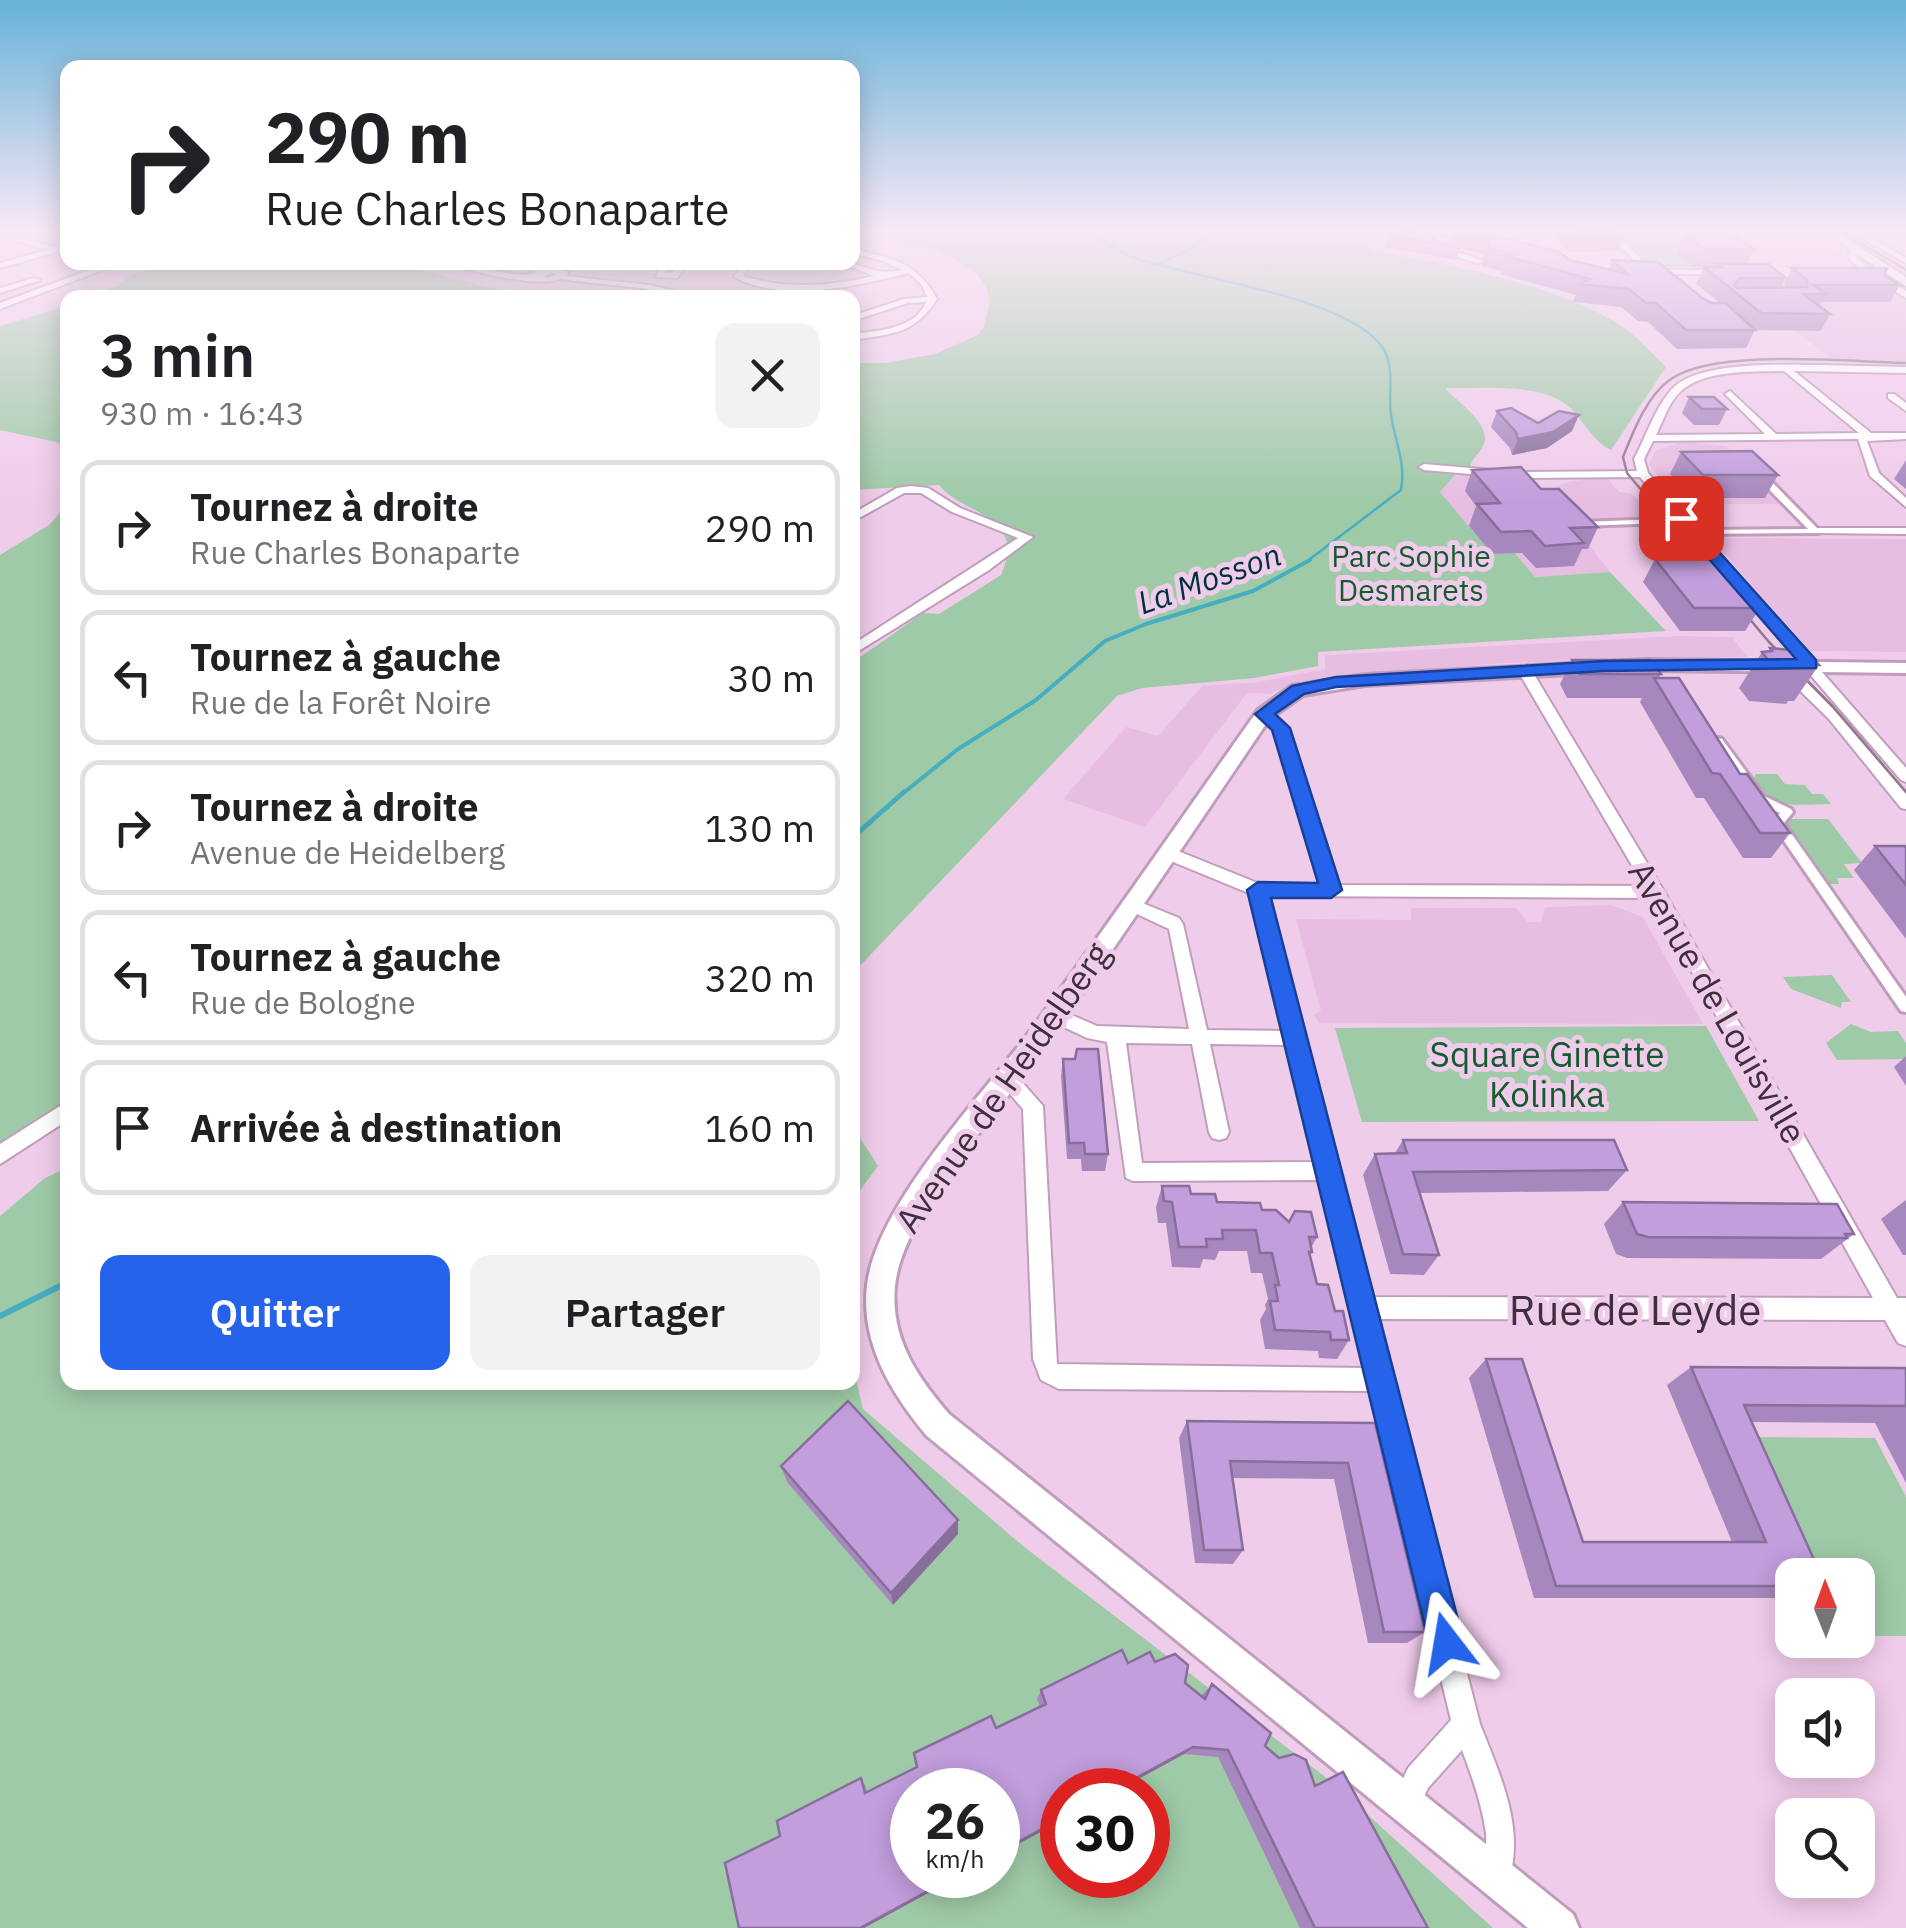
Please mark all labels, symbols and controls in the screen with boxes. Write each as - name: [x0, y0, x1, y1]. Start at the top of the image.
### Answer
- text: 290 m: [265, 91, 470, 182]
- icon: right: [100, 100, 230, 230]
- text: Rue Charles Bonaparte: [265, 179, 730, 237]
- text: 3 min: [100, 315, 255, 394]
- button: close: [715, 323, 820, 428]
- text: 930 m · 16:43: [100, 392, 305, 434]
- pin: [1639, 476, 1724, 561]
- text: Tournez à droite: [190, 482, 479, 531]
- icon: arrive: [1654, 491, 1709, 546]
- icon: right: [105, 500, 160, 555]
- text: 290 m: [704, 503, 815, 552]
- text: Rue Charles Bonaparte: [190, 531, 520, 573]
- water label: La Mosson: [1132, 533, 1286, 623]
- park label: Parc Sophie Desmarets: [1331, 536, 1491, 609]
- text: Tournez à gauche: [190, 632, 501, 681]
- icon: left: [105, 650, 160, 705]
- text: 30 m: [727, 653, 815, 702]
- text: Rue de la Forêt Noire: [190, 681, 491, 723]
- text: Tournez à droite: [190, 782, 479, 831]
- icon: right: [105, 800, 160, 855]
- text: 130 m: [704, 803, 815, 852]
- text: Avenue de Heidelberg: [190, 831, 505, 873]
- street label: Avenue de Louisville: [1618, 852, 1818, 1152]
- text: Tournez à gauche: [190, 932, 501, 981]
- street label: Avenue de Heidelberg: [884, 932, 1120, 1241]
- icon: left: [105, 950, 160, 1005]
- text: 320 m: [704, 953, 815, 1002]
- text: Rue de Bologne: [190, 981, 416, 1023]
- park label: Square Ginette Kolinka: [1430, 1031, 1664, 1117]
- icon: arrive: [105, 1100, 160, 1155]
- text: Arrivée à destination: [190, 1103, 562, 1152]
- text: 160 m: [704, 1103, 815, 1152]
- button: Quitter: [100, 1255, 450, 1370]
- button: Partager: [470, 1255, 820, 1370]
- street label: Rue de Leyde: [1509, 1282, 1761, 1337]
- north arrow: [1775, 1558, 1875, 1658]
- map controls: [1775, 1558, 1875, 1898]
- position arrow: [1395, 1591, 1499, 1695]
- button: sound: [1775, 1678, 1875, 1778]
- speed limit sign: 30: [1040, 1768, 1170, 1898]
- text: 26: [925, 1788, 985, 1853]
- button: search: [1775, 1798, 1875, 1898]
- text: km/h: [926, 1842, 984, 1875]

